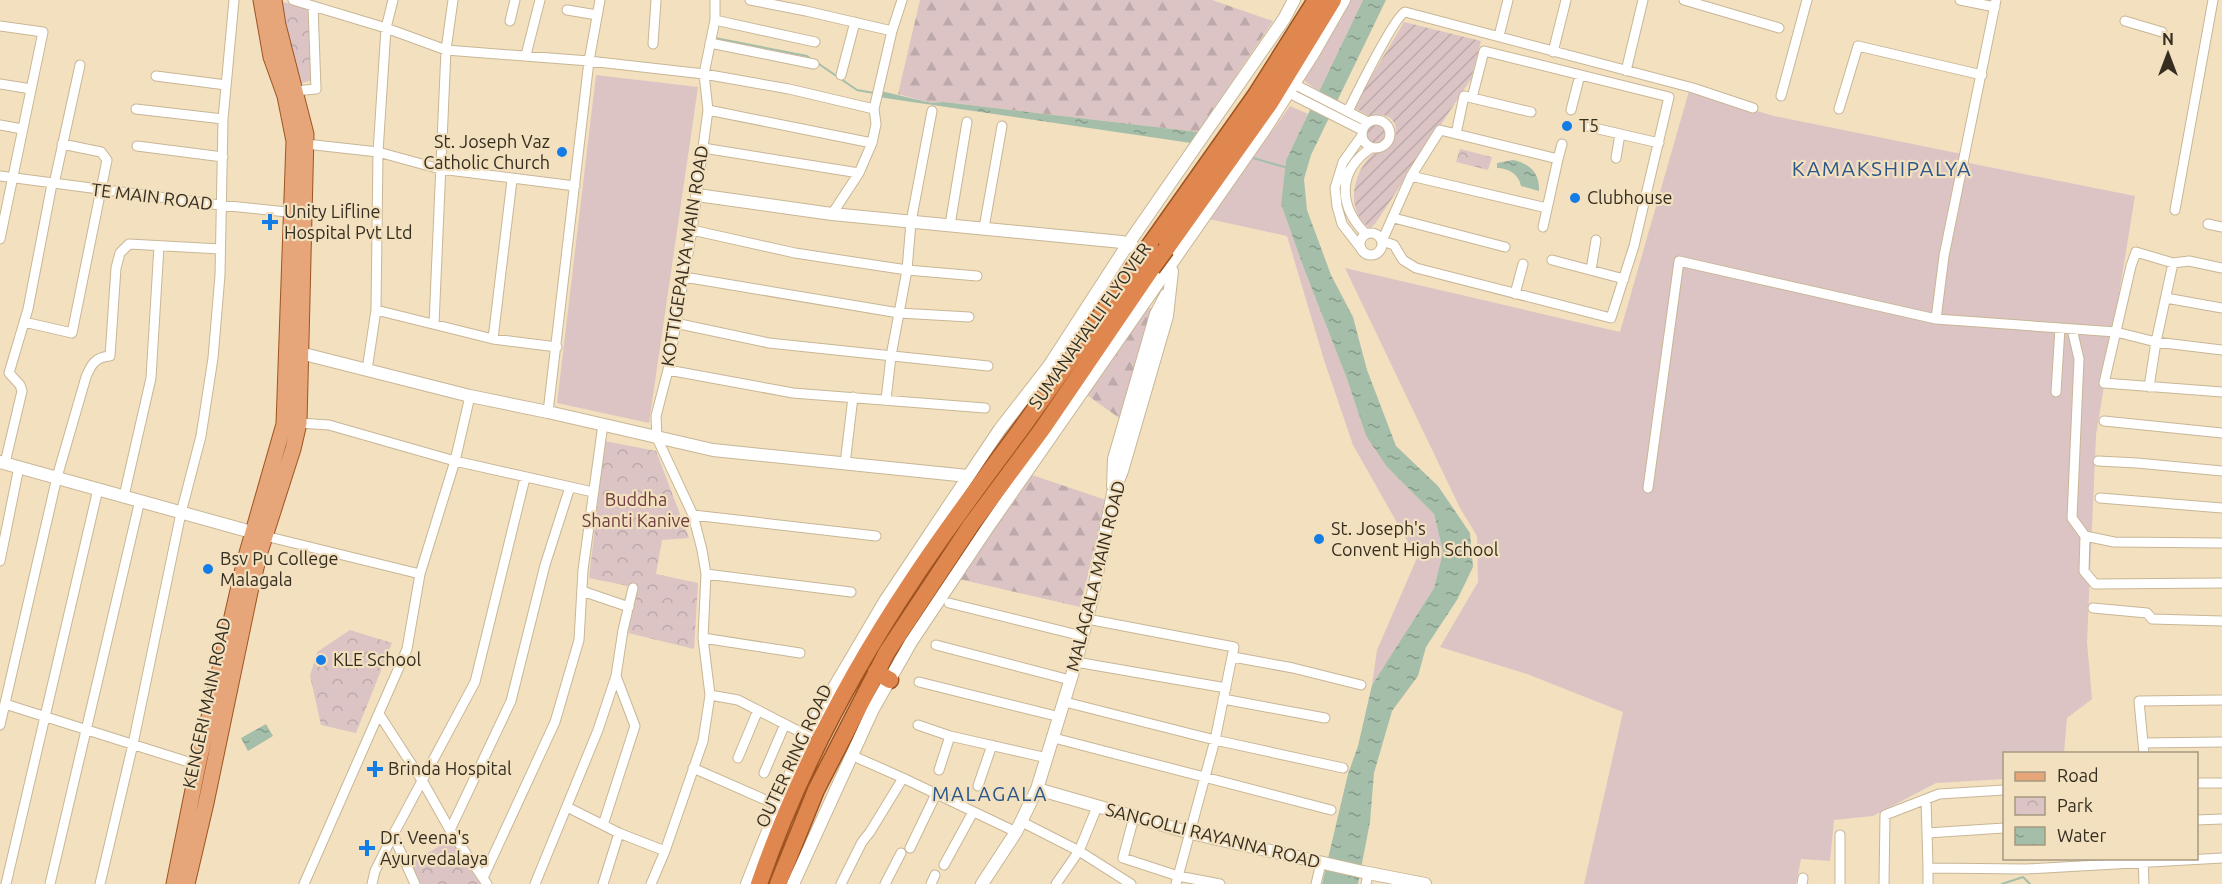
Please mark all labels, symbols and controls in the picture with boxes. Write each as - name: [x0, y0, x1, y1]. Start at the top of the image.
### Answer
- north arrow: [2138, 24, 2198, 84]
- text: N: [2162, 30, 2174, 48]
- place label: T5: [1579, 115, 1599, 135]
- marker: T5: [1560, 119, 1574, 133]
- place label: St. Joseph Vaz Catholic Church: [423, 131, 550, 172]
- street label: KOTTIGEPALYA MAIN ROAD: [657, 144, 711, 368]
- marker: St. Joseph Vaz Catholic Church: [555, 145, 569, 159]
- district label: KAMAKSHIPALYA: [1792, 156, 1972, 180]
- street label: TE MAIN ROAD: [90, 179, 214, 213]
- place label: Clubhouse: [1587, 187, 1672, 207]
- marker: Clubhouse: [1568, 191, 1582, 205]
- place label: Unity Lifline Hospital Pvt Ltd: [284, 201, 413, 242]
- marker: Unity Lifline Hospital Pvt Ltd: [261, 213, 279, 231]
- street label: SUMANAHALLI FLYOVER: [1024, 239, 1154, 412]
- street label: MALAGALA MAIN ROAD: [1062, 478, 1128, 673]
- park label: Buddha Shanti Kanive: [582, 489, 690, 530]
- place label: St. Joseph's Convent High School: [1331, 518, 1499, 559]
- marker: St. Joseph's Convent High School: [1312, 532, 1326, 546]
- place label: Bsv Pu College Malagala: [220, 548, 339, 589]
- marker: Bsv Pu College Malagala: [201, 562, 215, 576]
- street label: KENGERI MAIN ROAD: [178, 615, 234, 790]
- place label: KLE School: [333, 649, 421, 669]
- marker: KLE School: [314, 653, 328, 667]
- street label: OUTER RING ROAD: [751, 681, 835, 830]
- legend: [2003, 752, 2198, 860]
- place label: Brinda Hospital: [388, 758, 512, 778]
- marker: Brinda Hospital: [366, 760, 384, 778]
- text: Road: [2057, 765, 2099, 785]
- district label: MALAGALA: [932, 782, 1048, 805]
- text: Park: [2057, 795, 2093, 815]
- street label: SANGOLLI RAYANNA ROAD: [1104, 799, 1323, 871]
- text: Water: [2057, 825, 2107, 845]
- place label: Dr. Veena's Ayurvedalaya: [380, 827, 488, 868]
- marker: Dr. Veena's Ayurvedalaya: [358, 839, 376, 857]

